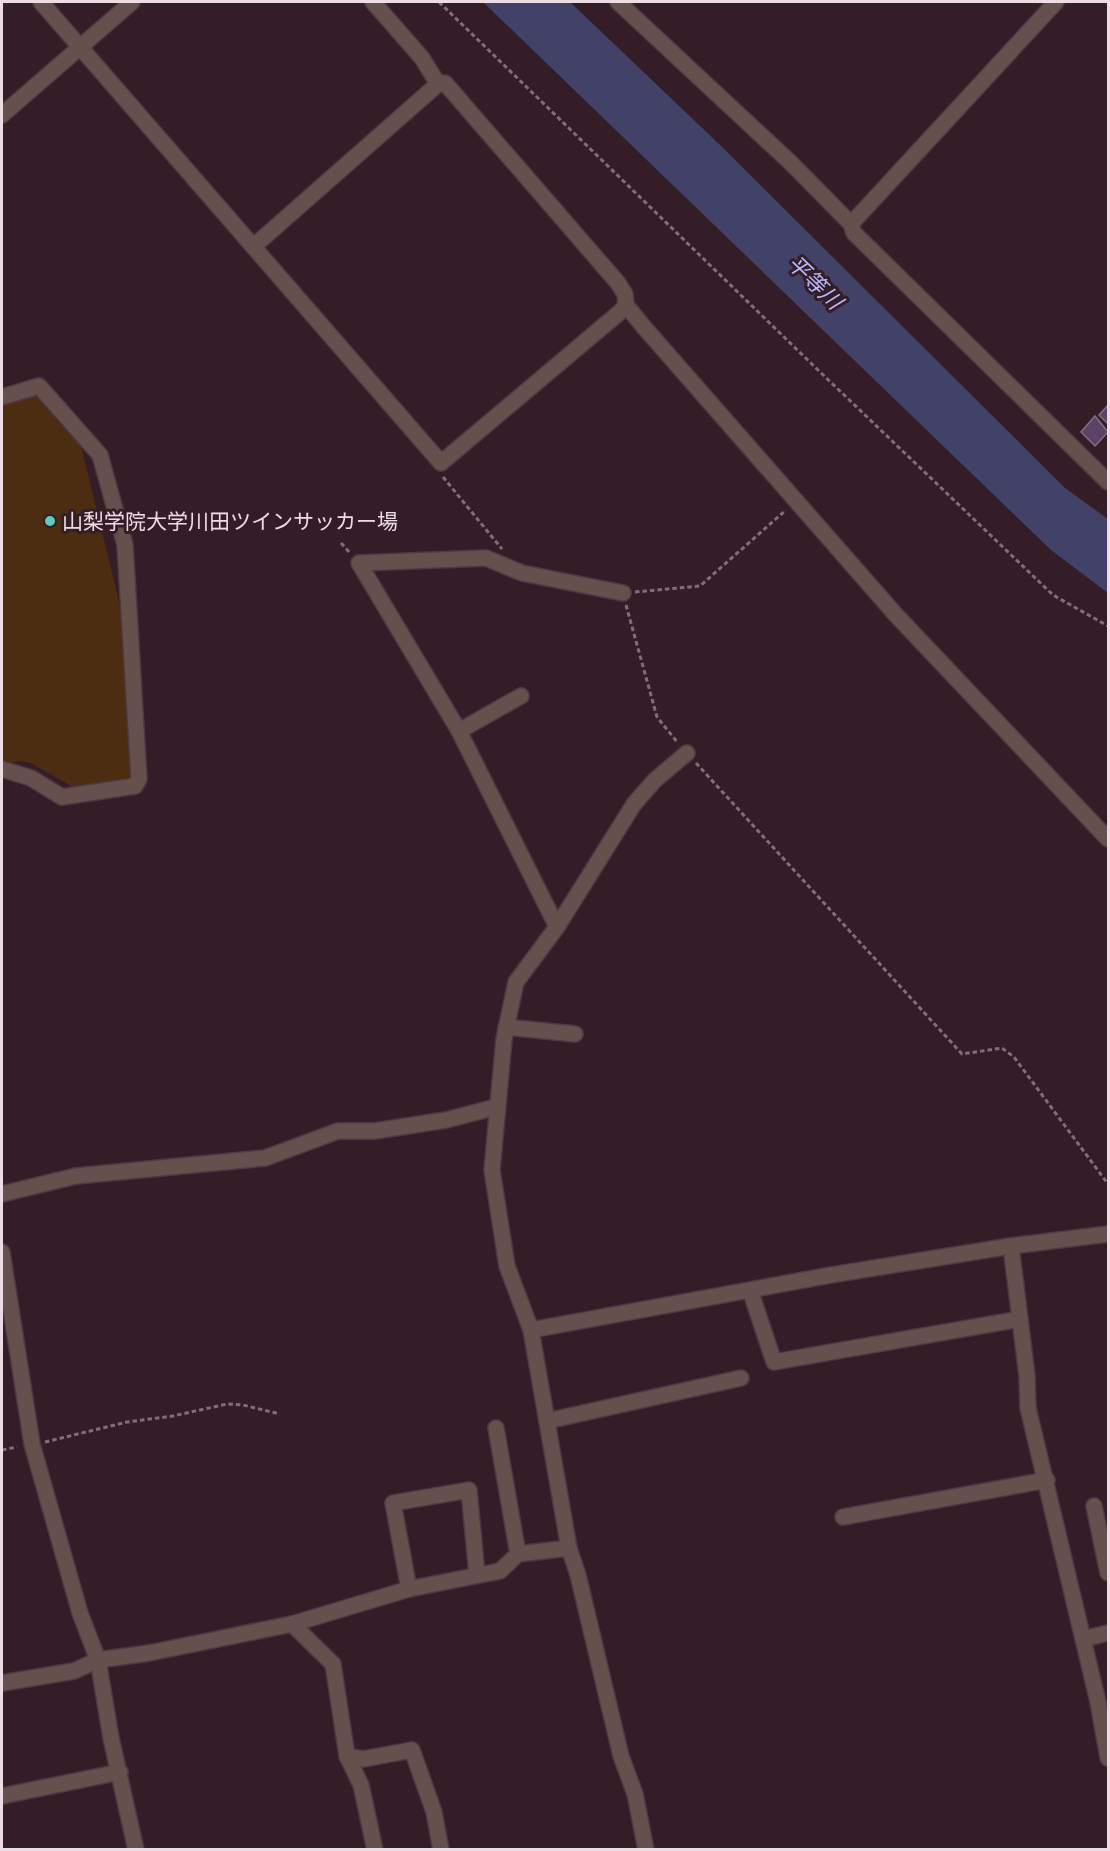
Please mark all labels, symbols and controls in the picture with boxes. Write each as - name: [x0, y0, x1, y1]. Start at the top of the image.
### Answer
- water label: 平等川: [782, 249, 850, 316]
- place label: 山梨学院大学川田ツインサッカー場: [62, 508, 398, 535]
- marker: 山梨学院大学川田ツインサッカー場: [43, 514, 57, 528]

